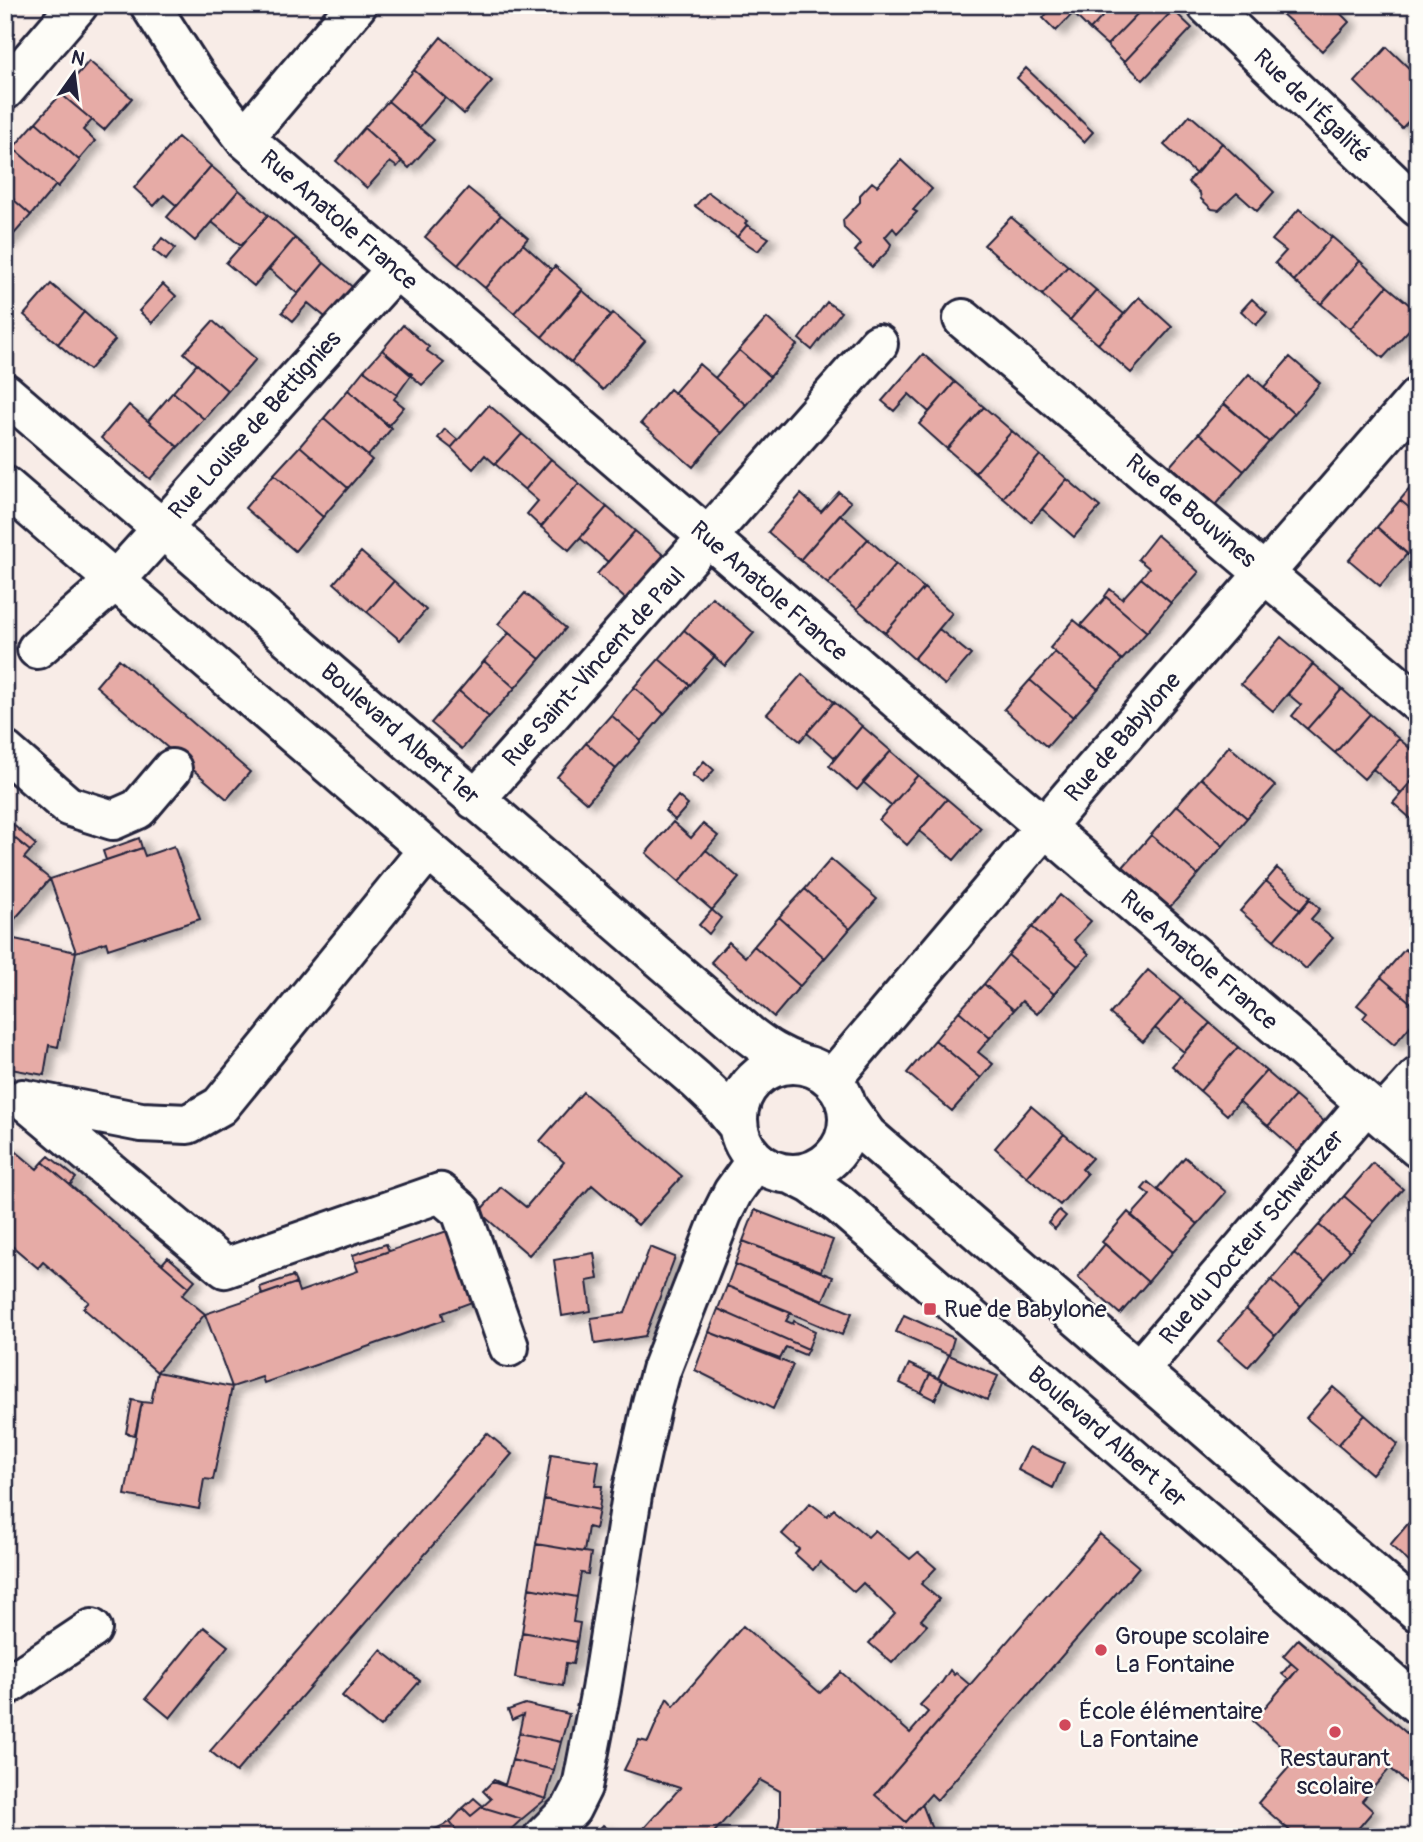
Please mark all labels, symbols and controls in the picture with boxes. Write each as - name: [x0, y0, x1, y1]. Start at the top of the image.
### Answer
- north arrow: [38, 38, 108, 108]
- street label: Rue de l'Égalité: [1247, 43, 1377, 169]
- text: N: [69, 45, 87, 72]
- street label: Rue Anatole France: [254, 144, 424, 296]
- street label: Rue Louise de Bettignies: [163, 324, 348, 525]
- street label: Rue de Bouvines: [1120, 448, 1262, 574]
- street label: Rue Anatole France: [684, 515, 854, 667]
- street label: Rue Saint-Vincent de Paul: [497, 561, 691, 773]
- street label: Boulevard Albert 1er: [315, 657, 486, 811]
- street label: Rue de Babylone: [1059, 666, 1187, 808]
- street label: Rue Anatole France: [1114, 884, 1284, 1036]
- street label: Rue du Docteur Schweitzer: [1154, 1123, 1351, 1350]
- place label: Rue de Babylone: [944, 1295, 1107, 1324]
- marker: Rue de Babylone: [922, 1301, 938, 1317]
- street label: Boulevard Albert 1er: [1022, 1360, 1193, 1514]
- place label: Groupe scolaire La Fontaine: [1115, 1622, 1269, 1679]
- marker: Groupe scolaire La Fontaine: [1093, 1642, 1109, 1658]
- place label: École élémentaire La Fontaine: [1079, 1697, 1263, 1754]
- marker: École élémentaire La Fontaine: [1057, 1717, 1073, 1733]
- marker: Restaurant scolaire: [1327, 1724, 1343, 1740]
- place label: Restaurant scolaire: [1280, 1744, 1391, 1801]

